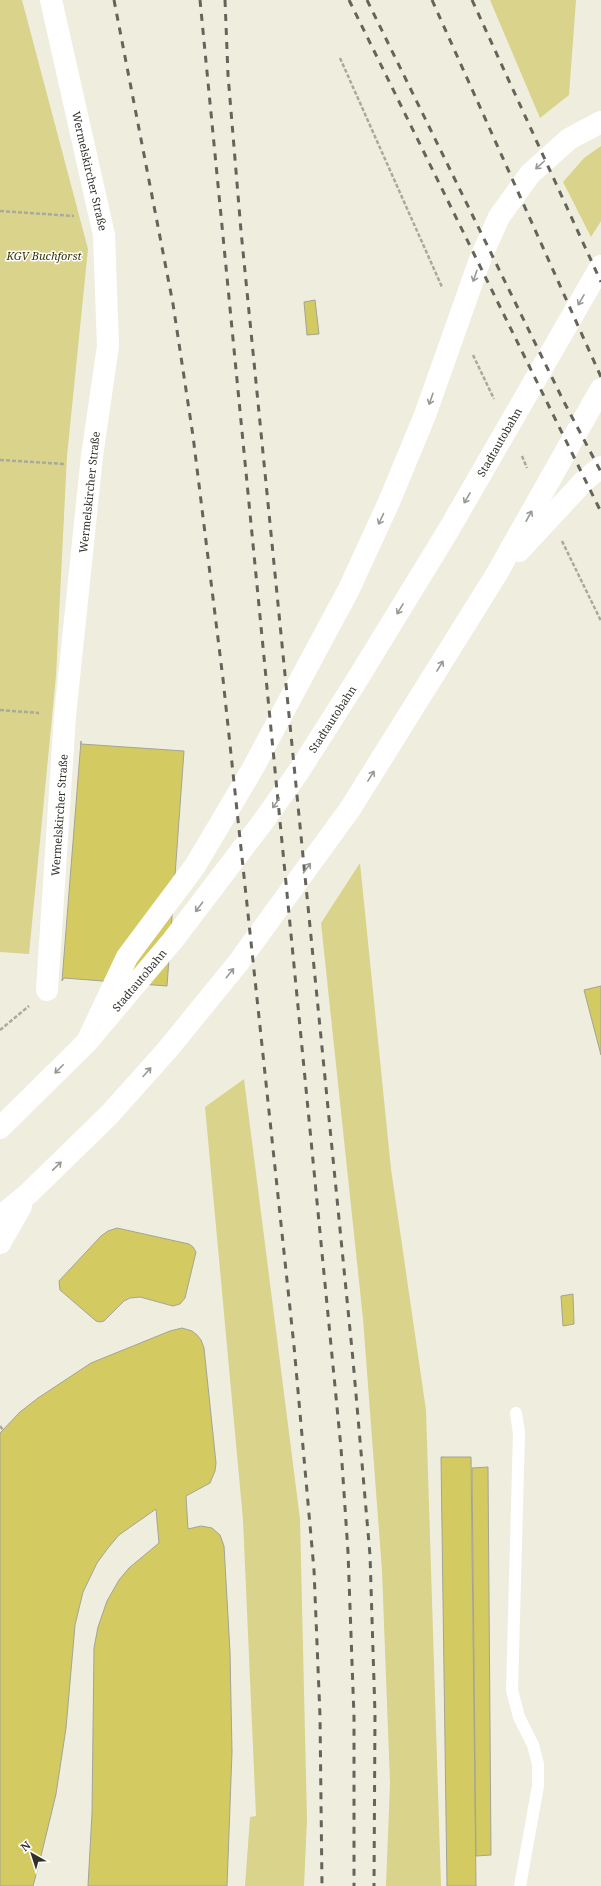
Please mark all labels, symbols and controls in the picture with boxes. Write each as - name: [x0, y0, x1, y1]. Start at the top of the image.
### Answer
- street label: Wermelskircher Straße: [69, 110, 111, 232]
- one-way arrow: [534, 161, 545, 170]
- park label: KGV Buchforst: [5, 248, 83, 263]
- one-way arrow: [470, 270, 478, 282]
- one-way arrow: [577, 294, 585, 306]
- one-way arrow: [427, 392, 435, 404]
- street label: Stadtautobahn: [473, 405, 525, 479]
- street label: Wermelskircher Straße: [75, 430, 103, 553]
- one-way arrow: [463, 491, 471, 503]
- one-way arrow: [526, 511, 533, 523]
- one-way arrow: [377, 512, 384, 524]
- one-way arrow: [396, 603, 404, 615]
- one-way arrow: [435, 660, 444, 671]
- street label: Stadtautobahn: [305, 683, 359, 755]
- street label: Wermelskircher Straße: [47, 753, 71, 876]
- one-way arrow: [367, 771, 375, 782]
- one-way arrow: [272, 797, 280, 808]
- one-way arrow: [303, 863, 312, 874]
- one-way arrow: [194, 901, 203, 912]
- street label: Stadtautobahn: [108, 946, 170, 1014]
- one-way arrow: [226, 967, 235, 978]
- one-way arrow: [54, 1064, 64, 1074]
- one-way arrow: [143, 1067, 152, 1078]
- one-way arrow: [52, 1161, 62, 1171]
- north arrow: [12, 1834, 52, 1874]
- text: N: [17, 1837, 34, 1854]

